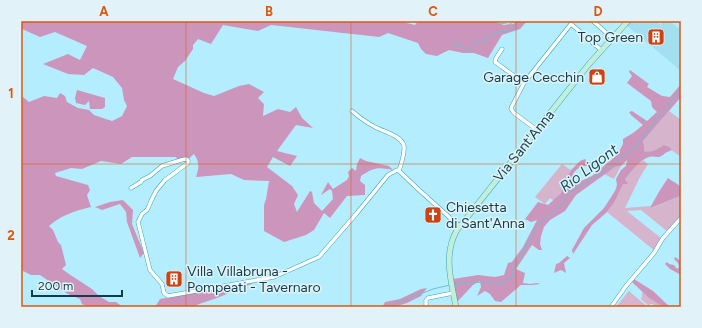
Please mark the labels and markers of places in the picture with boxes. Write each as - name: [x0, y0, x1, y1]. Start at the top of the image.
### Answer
- building icon: Top Green: [646, 27, 666, 47]
- place label: Top Green: [578, 29, 643, 46]
- shop icon: Garage Cecchin: [587, 67, 607, 87]
- place label: Garage Cecchin: [483, 69, 584, 86]
- place label: Chiesetta di Sant'Anna: [446, 199, 525, 232]
- church icon: Chiesetta di Sant'Anna: [423, 205, 443, 225]
- place label: Villa Villabruna - Pompeati - Tavernaro: [187, 263, 321, 296]
- building icon: Villa Villabruna - Pompeati - Tavernaro: [164, 269, 184, 289]

